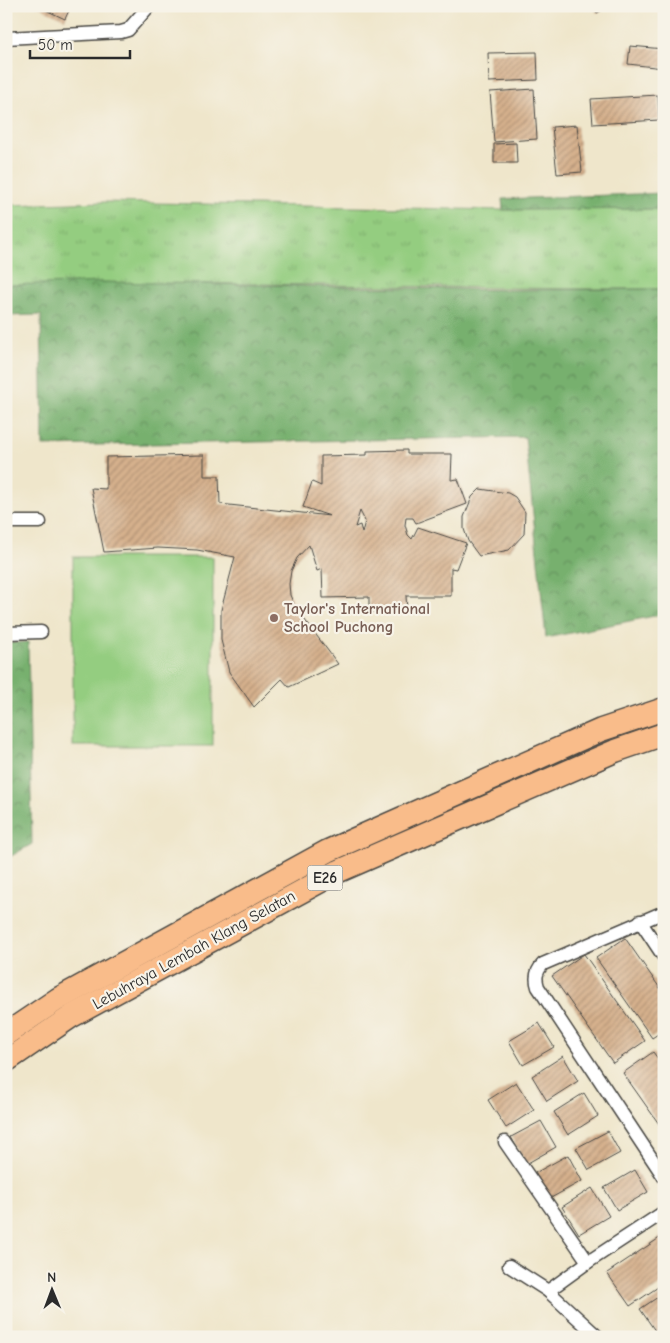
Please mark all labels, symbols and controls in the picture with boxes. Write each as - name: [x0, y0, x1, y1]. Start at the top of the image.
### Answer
- scale bar: [30, 28, 130, 60]
- text: 50 m: [38, 36, 73, 54]
- place label: Taylor's International School Puchong: [284, 600, 430, 636]
- marker: Taylor's International School Puchong: [268, 612, 280, 624]
- road number: E26: [308, 866, 342, 890]
- street label: Lebuhraya Lembah Klang Selatan: [90, 887, 298, 1013]
- north arrow: [28, 1266, 78, 1316]
- text: N: [47, 1269, 56, 1286]

